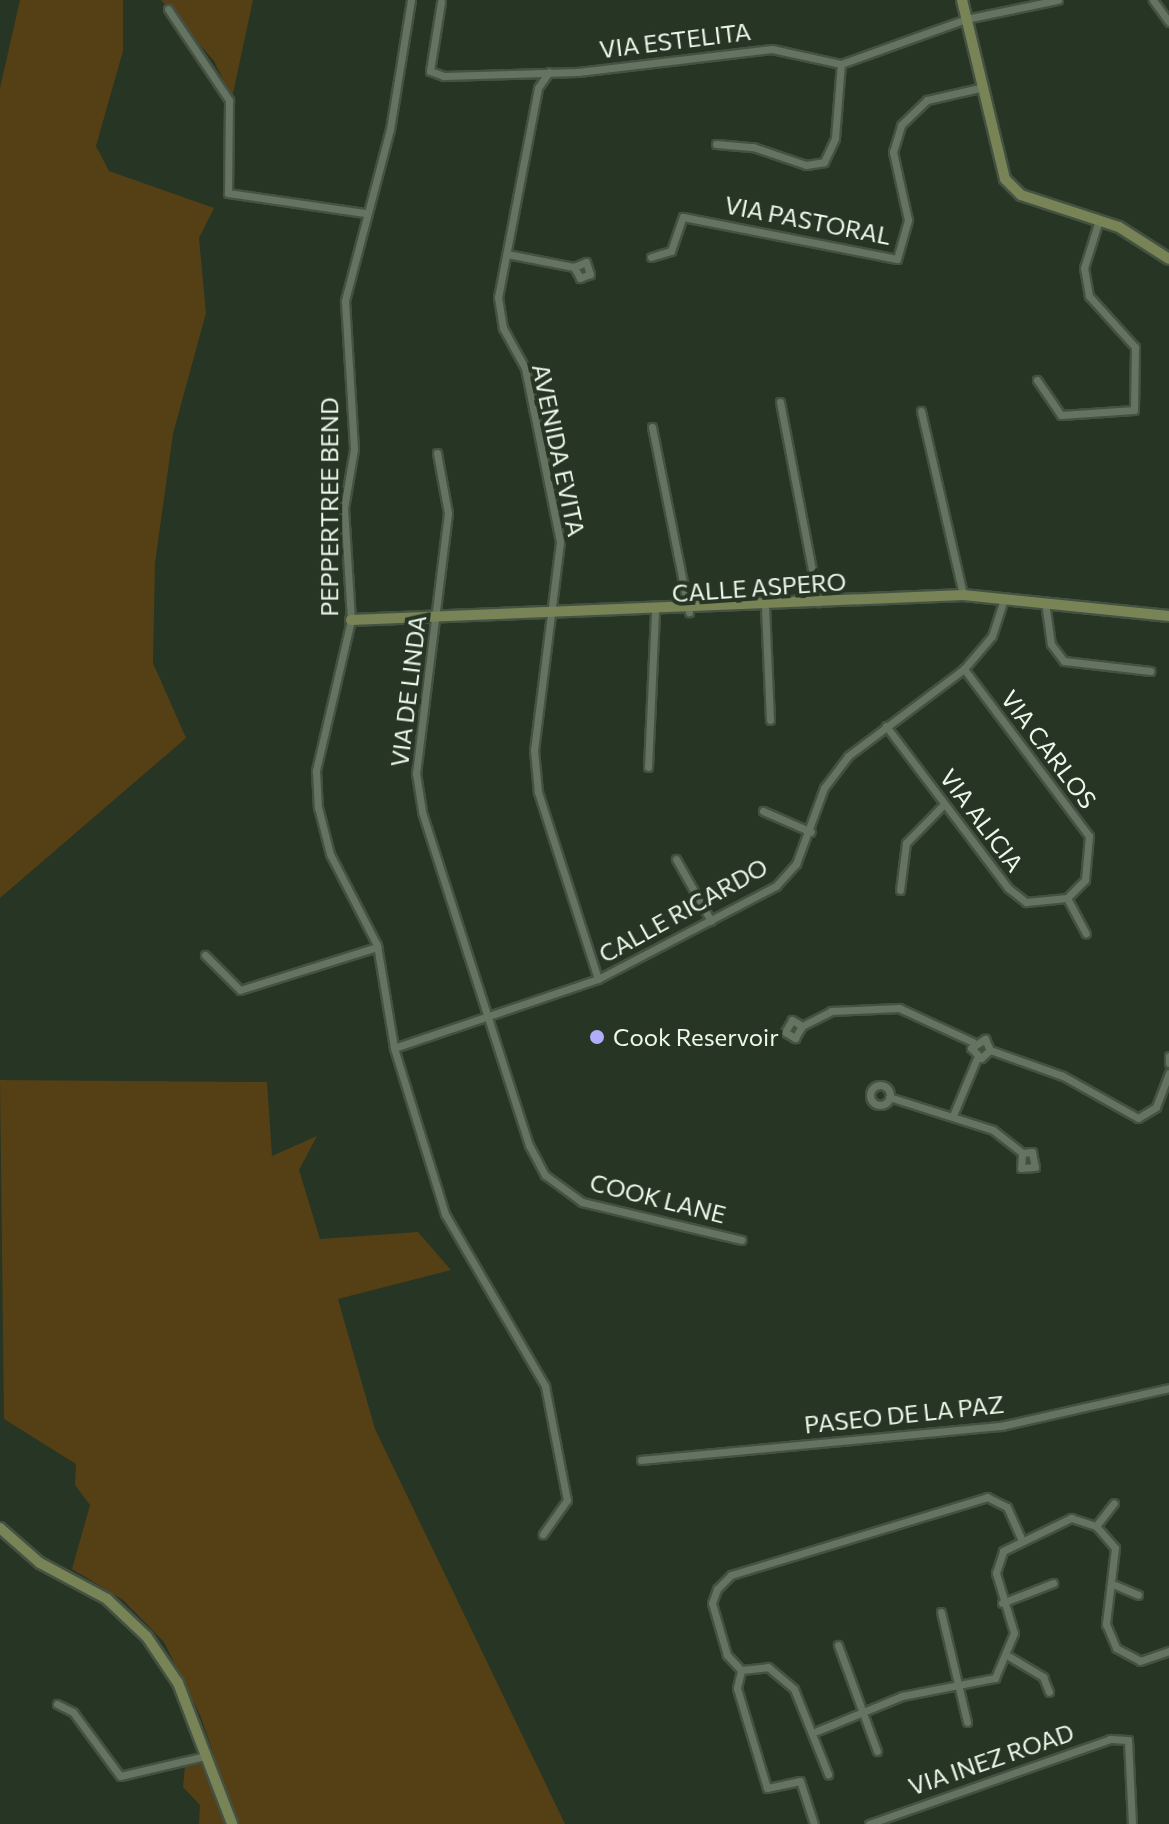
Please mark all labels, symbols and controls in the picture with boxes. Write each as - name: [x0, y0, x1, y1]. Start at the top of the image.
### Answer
- street label: VIA ESTELITA: [598, 16, 752, 64]
- street label: VIA PASTORAL: [722, 190, 894, 250]
- street label: AVENIDA EVITA: [527, 361, 591, 539]
- street label: PEPPERTREE BEND: [315, 397, 343, 617]
- street label: CALLE ASPERO: [671, 567, 847, 607]
- street label: VIA DE LINDA: [384, 613, 432, 769]
- street label: VIA CARLOS: [995, 684, 1103, 814]
- street label: VIA ALICIA: [934, 763, 1030, 877]
- street label: CALLE RICARDO: [594, 852, 772, 968]
- place label: Cook Reservoir: [613, 1023, 779, 1051]
- marker: Cook Reservoir: [588, 1028, 606, 1046]
- street label: COOK LANE: [587, 1167, 729, 1229]
- street label: PASEO DE LA PAZ: [803, 1389, 1005, 1439]
- street label: VIA INEZ ROAD: [905, 1717, 1077, 1801]

